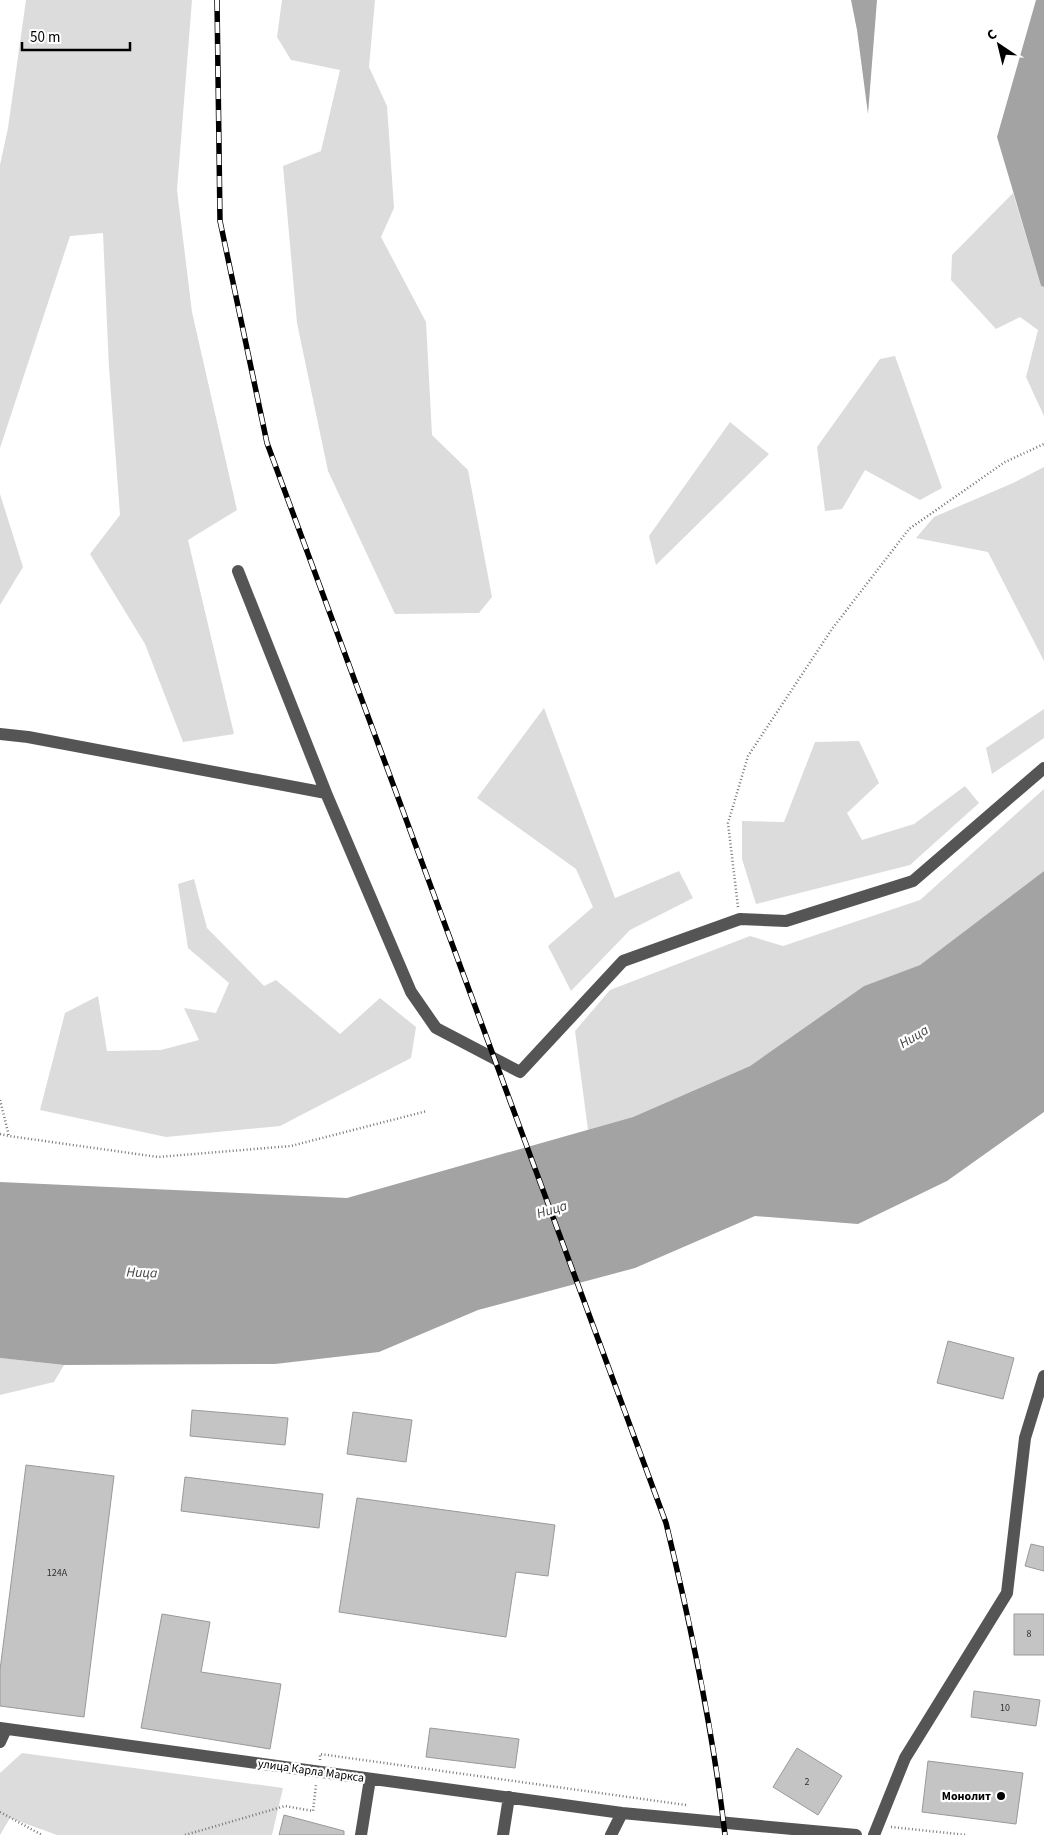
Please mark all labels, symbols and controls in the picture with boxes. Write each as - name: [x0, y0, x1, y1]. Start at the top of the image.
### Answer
- scale bar: [22, 20, 130, 52]
- north arrow: [974, 20, 1024, 70]
- text: С: [983, 25, 1001, 46]
- text: 50 m: [30, 27, 60, 48]
- water label: Ница: [896, 1020, 933, 1054]
- water label: Ница: [534, 1196, 570, 1224]
- water label: Ница: [126, 1262, 158, 1284]
- house number: 124А: [47, 1566, 68, 1580]
- house number: 8: [1027, 1627, 1032, 1641]
- house number: 10: [1000, 1701, 1010, 1715]
- street label: улица Карла Маркса: [257, 1755, 365, 1787]
- house number: 2: [805, 1775, 810, 1789]
- place label: Монолит: [942, 1788, 991, 1805]
- marker: Монолит: [995, 1790, 1007, 1802]

